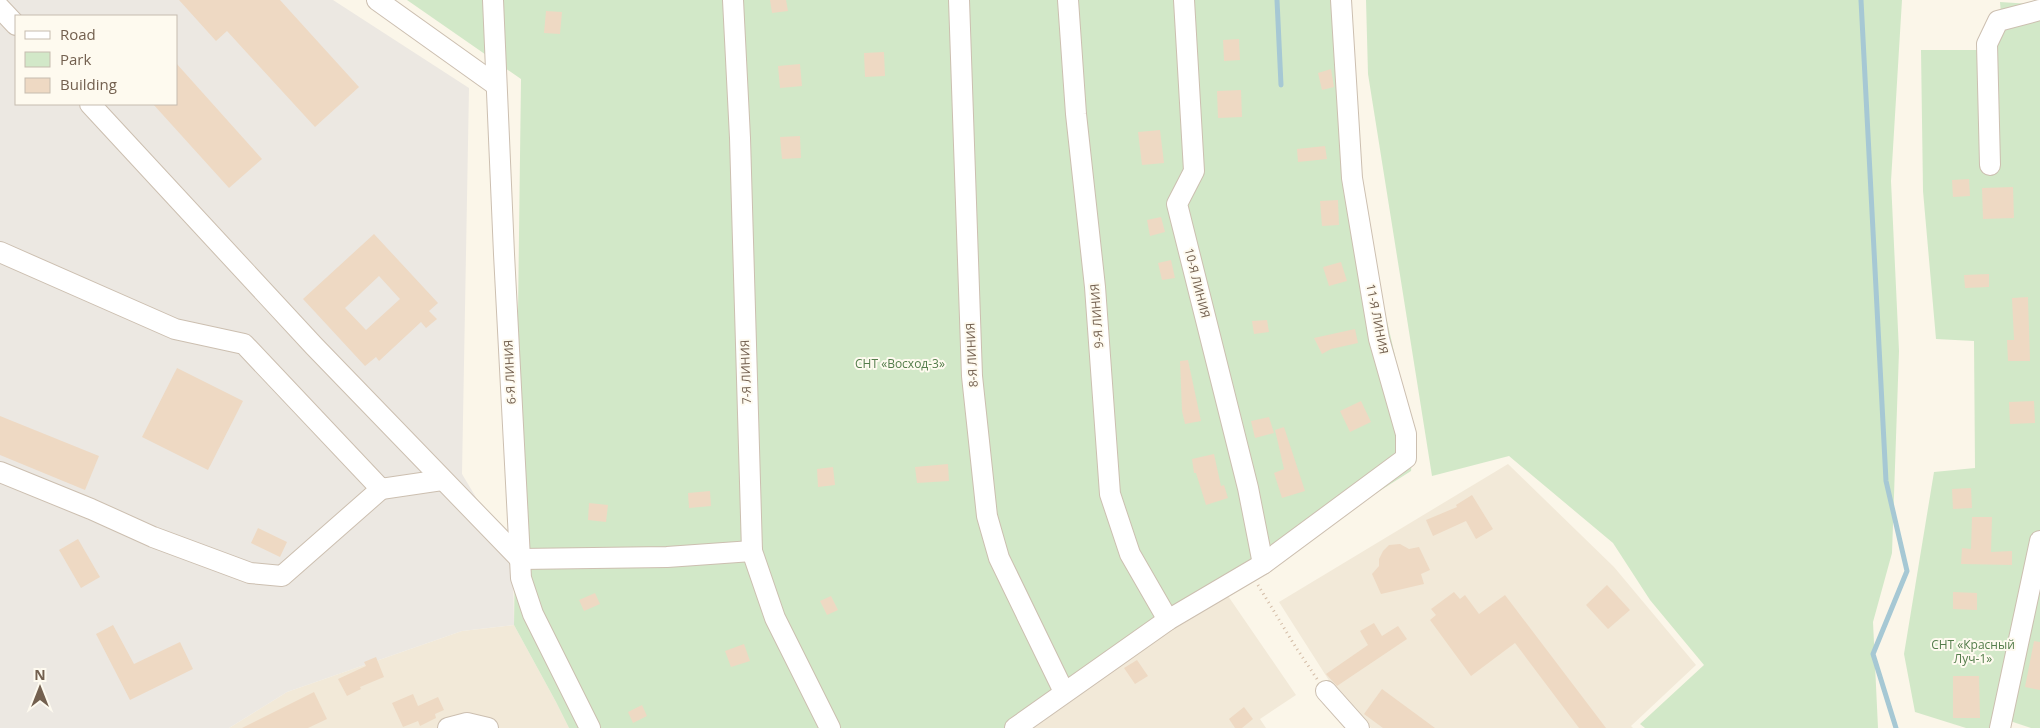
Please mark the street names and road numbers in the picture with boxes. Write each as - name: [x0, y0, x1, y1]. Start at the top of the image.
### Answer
- street label: 10-Я ЛИНИЯ: [1181, 246, 1214, 320]
- street label: 11-Я ЛИНИЯ: [1362, 282, 1393, 356]
- street label: 9-Я ЛИНИЯ: [1086, 283, 1107, 349]
- street label: 8-Я ЛИНИЯ: [961, 322, 982, 388]
- street label: 6-Я ЛИНИЯ: [499, 339, 520, 405]
- street label: 7-Я ЛИНИЯ: [736, 339, 755, 405]

